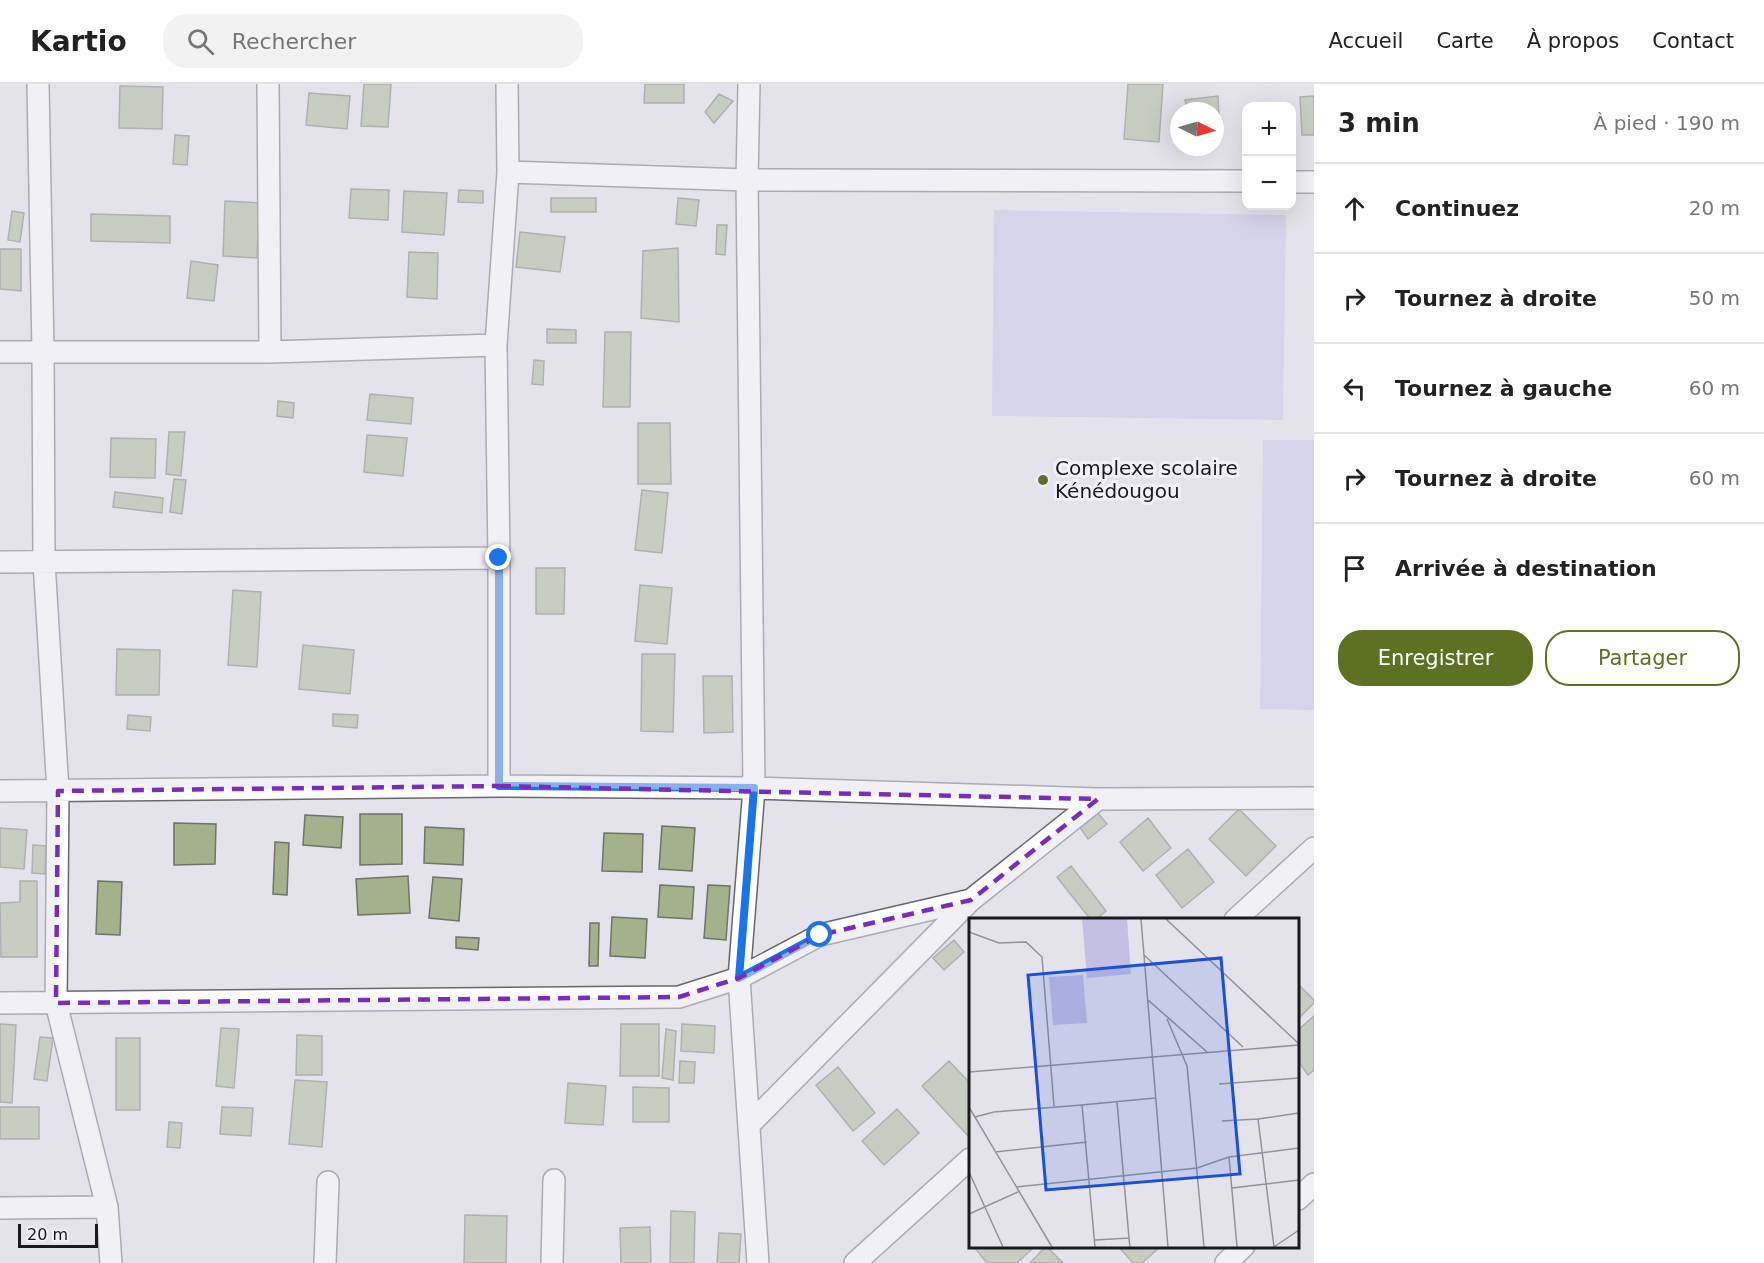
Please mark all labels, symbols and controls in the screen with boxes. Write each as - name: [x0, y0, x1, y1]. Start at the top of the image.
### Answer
- search box: [163, 14, 583, 68]
- text: Kartio: [30, 25, 127, 58]
- icon: search: [184, 25, 217, 58]
- text: Rechercher: [232, 29, 356, 54]
- text: Accueil: [1328, 29, 1403, 53]
- text: Carte: [1436, 29, 1494, 53]
- text: À propos: [1527, 29, 1619, 53]
- text: Contact: [1652, 29, 1734, 53]
- north arrow: [1170, 102, 1224, 156]
- map controls: [1242, 102, 1296, 210]
- button: +: [1242, 102, 1296, 156]
- text: 3 min: [1338, 108, 1420, 138]
- text: À pied · 190 m: [1594, 111, 1740, 135]
- button: −: [1242, 156, 1296, 210]
- icon: ahead: [1338, 192, 1371, 225]
- text: Continuez: [1395, 196, 1519, 221]
- text: 20 m: [1689, 196, 1740, 220]
- icon: right: [1338, 282, 1371, 315]
- text: Tournez à droite: [1395, 286, 1597, 311]
- text: 50 m: [1689, 286, 1740, 310]
- icon: left: [1338, 372, 1371, 405]
- text: Tournez à gauche: [1395, 376, 1612, 401]
- text: 60 m: [1689, 376, 1740, 400]
- place label: Complexe scolaire Kénédougou: [1055, 456, 1238, 503]
- icon: right: [1338, 462, 1371, 495]
- text: Tournez à droite: [1395, 466, 1597, 491]
- text: 60 m: [1689, 466, 1740, 490]
- marker: Complexe scolaire Kénédougou: [1036, 473, 1050, 487]
- route end: [485, 544, 511, 570]
- icon: arrive: [1338, 552, 1371, 585]
- text: Arrivée à destination: [1395, 556, 1657, 581]
- button: Enregistrer: [1338, 630, 1533, 686]
- button: Partager: [1545, 630, 1740, 686]
- inset map: [969, 918, 1299, 1248]
- route start: [806, 921, 832, 947]
- scale bar: [18, 1221, 98, 1248]
- text: 20 m: [27, 1225, 68, 1244]

